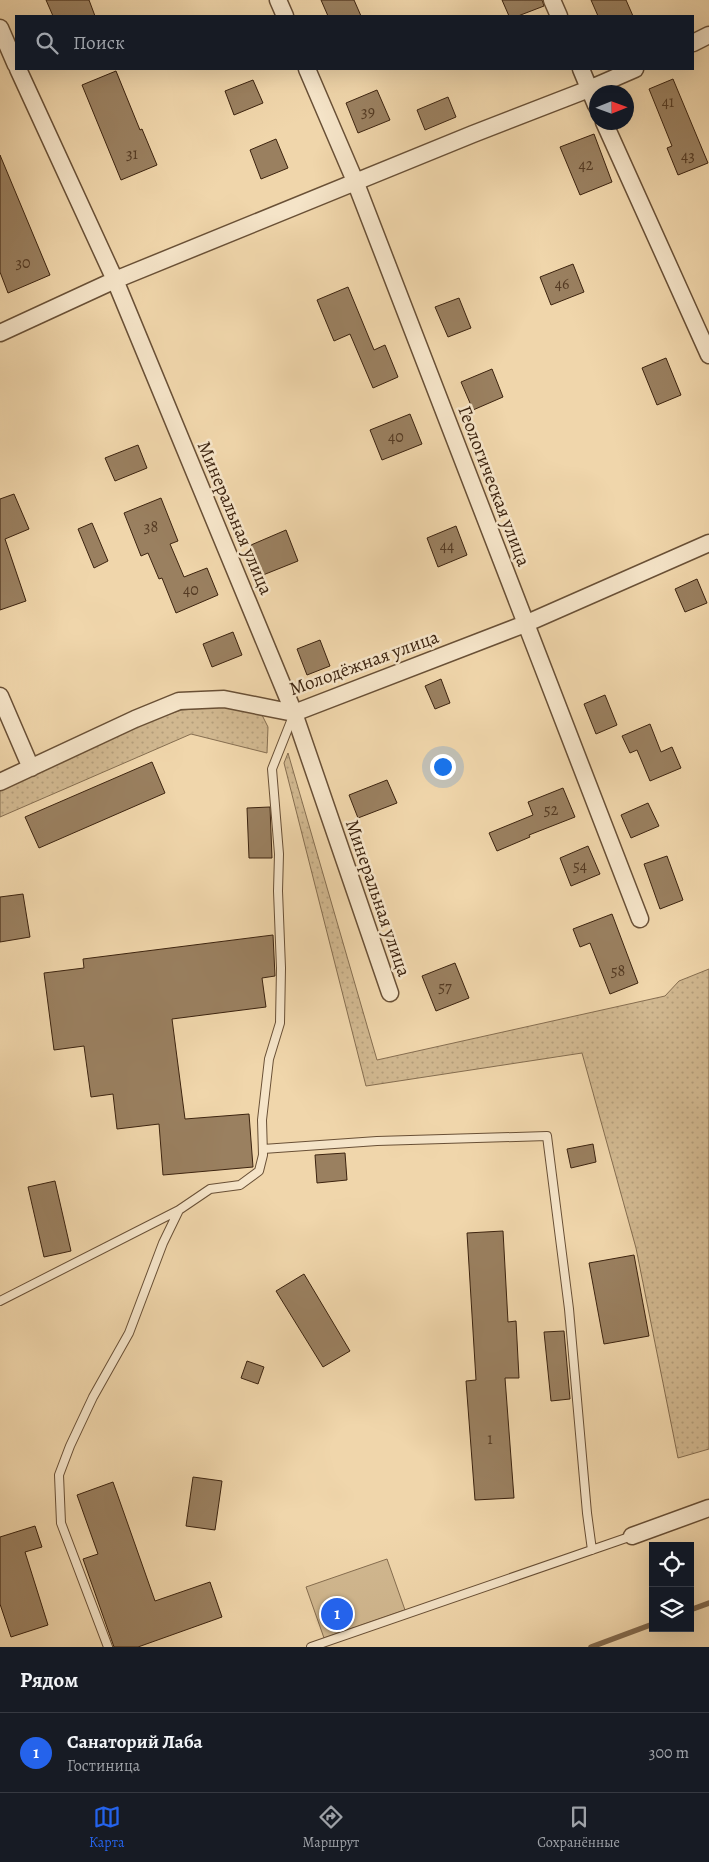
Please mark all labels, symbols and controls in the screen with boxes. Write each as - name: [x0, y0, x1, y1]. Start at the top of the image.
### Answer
- search box: [15, 15, 694, 70]
- icon: search: [33, 29, 61, 57]
- text: Поиск: [73, 30, 125, 56]
- north arrow: [589, 85, 634, 130]
- house number: 41: [662, 91, 675, 113]
- house number: 39: [361, 101, 375, 123]
- house number: 31: [126, 143, 139, 165]
- house number: 43: [681, 145, 695, 167]
- house number: 42: [579, 154, 594, 176]
- house number: 30: [15, 252, 31, 274]
- house number: 46: [555, 273, 569, 295]
- street label: Геологическая улица: [451, 402, 537, 570]
- house number: 40: [388, 426, 404, 448]
- street label: Минеральная улица: [191, 437, 279, 599]
- house number: 38: [144, 516, 158, 538]
- house number: 44: [440, 535, 454, 557]
- house number: 40: [183, 579, 199, 601]
- street label: Молодёжная улица: [286, 624, 443, 702]
- your location: [430, 754, 456, 780]
- house number: 52: [544, 799, 559, 821]
- street label: Минеральная улица: [339, 816, 417, 980]
- house number: 54: [573, 855, 587, 877]
- house number: 58: [611, 960, 625, 982]
- house number: 57: [438, 976, 452, 998]
- house number: 1: [487, 1428, 493, 1450]
- map controls: [649, 1542, 694, 1632]
- button: locate: [649, 1542, 694, 1587]
- button: layers: [649, 1587, 694, 1632]
- pin: 1: [321, 1595, 353, 1633]
- text: Рядом: [20, 1666, 78, 1694]
- text: Санаторий Лаба: [67, 1729, 203, 1755]
- text: 1: [33, 1742, 39, 1764]
- text: 300 m: [649, 1742, 689, 1764]
- text: Гостиница: [67, 1755, 140, 1777]
- tab: Карта: [89, 1803, 124, 1852]
- tab: Маршрут: [303, 1803, 359, 1852]
- tab: Сохранённые: [537, 1803, 620, 1852]

